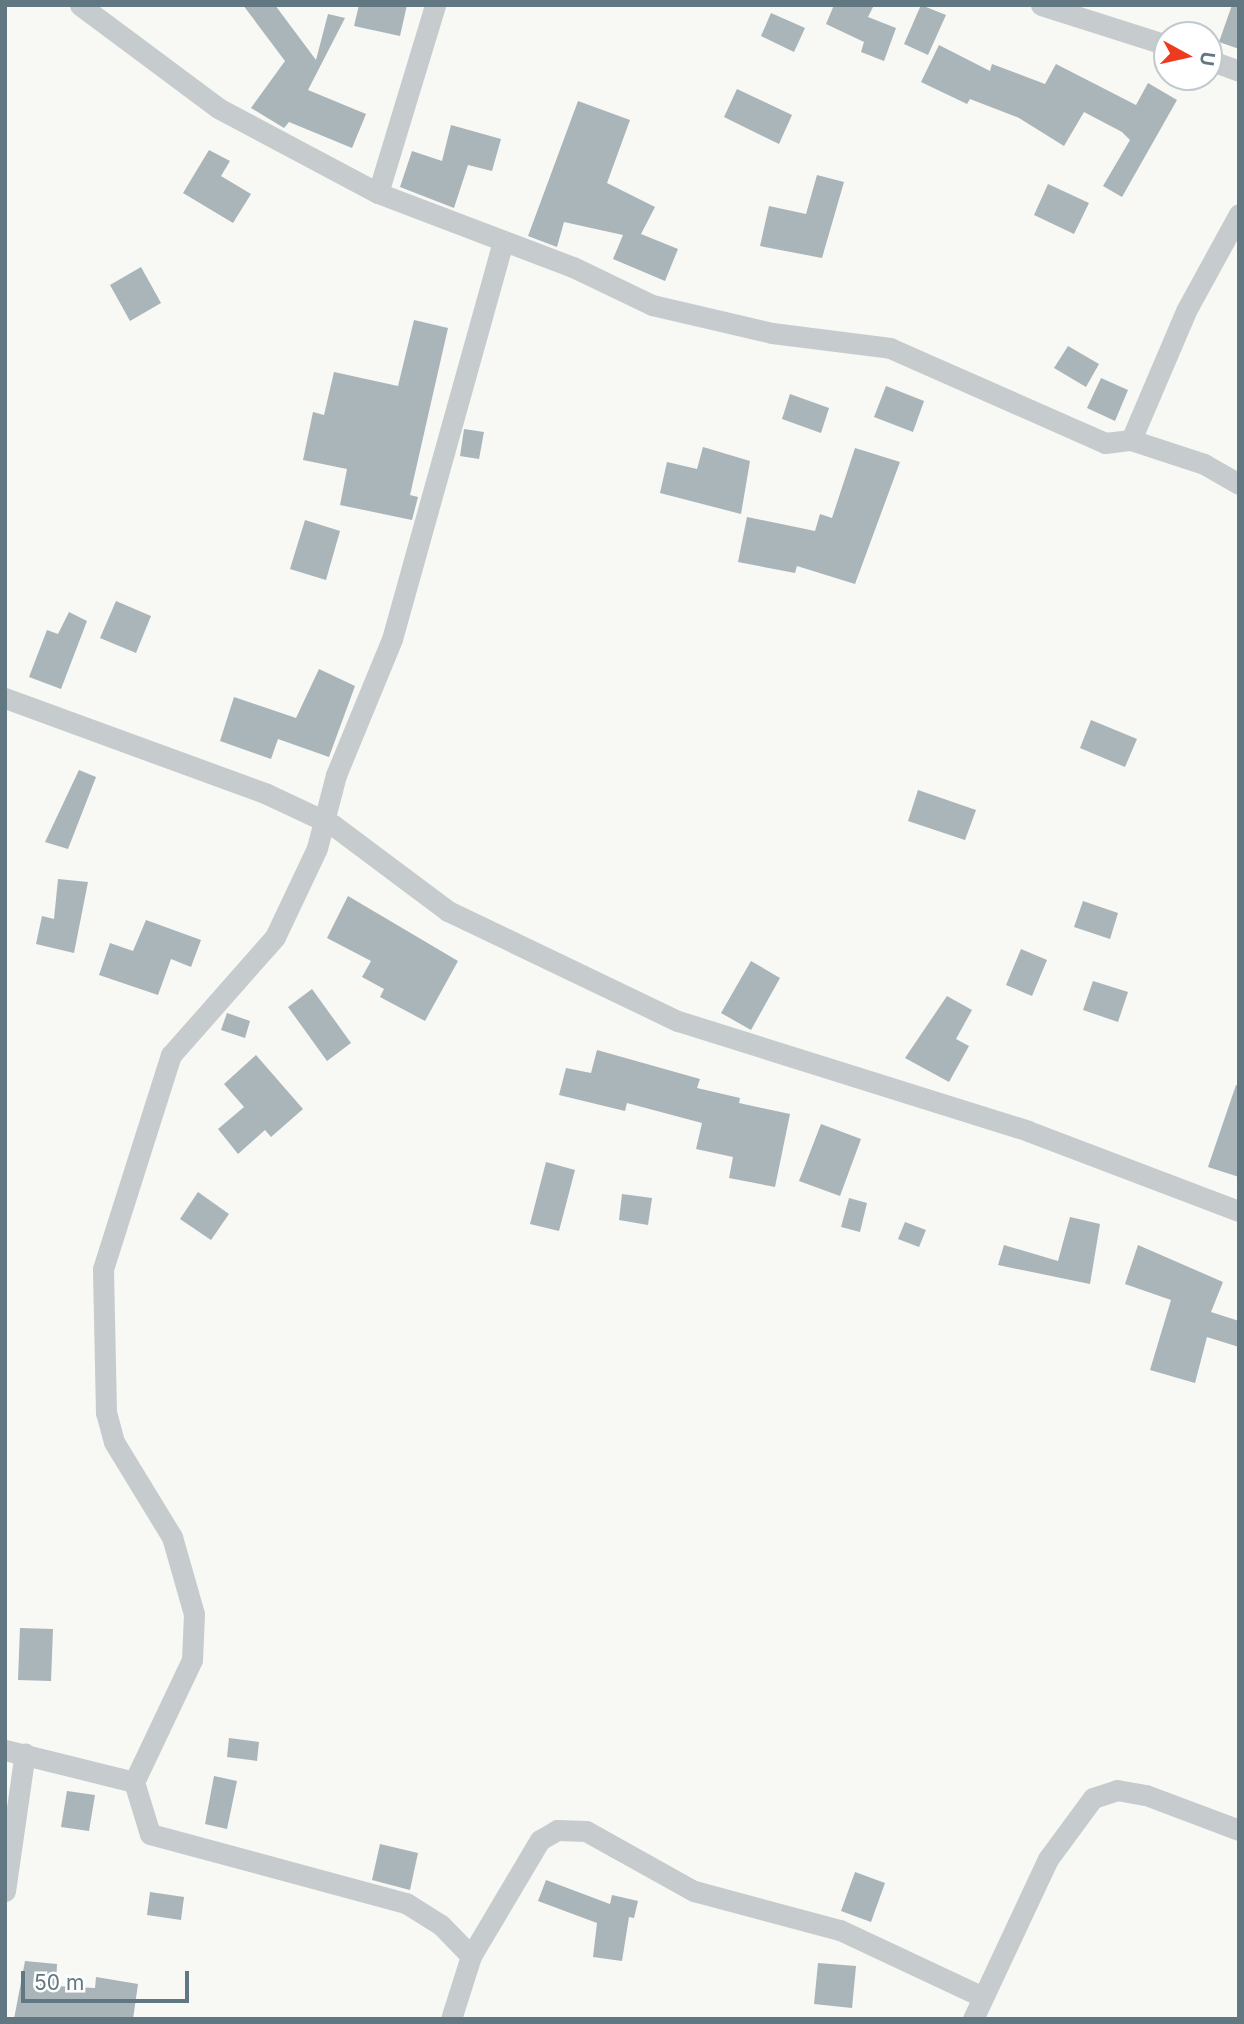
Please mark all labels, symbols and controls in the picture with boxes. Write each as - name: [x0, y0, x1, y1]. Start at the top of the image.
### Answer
- north arrow: [1153, 21, 1223, 91]
- text: U: [1195, 50, 1220, 67]
- scale bar: [24, 1958, 192, 2002]
- text: 50 m: [34, 1970, 84, 1995]

